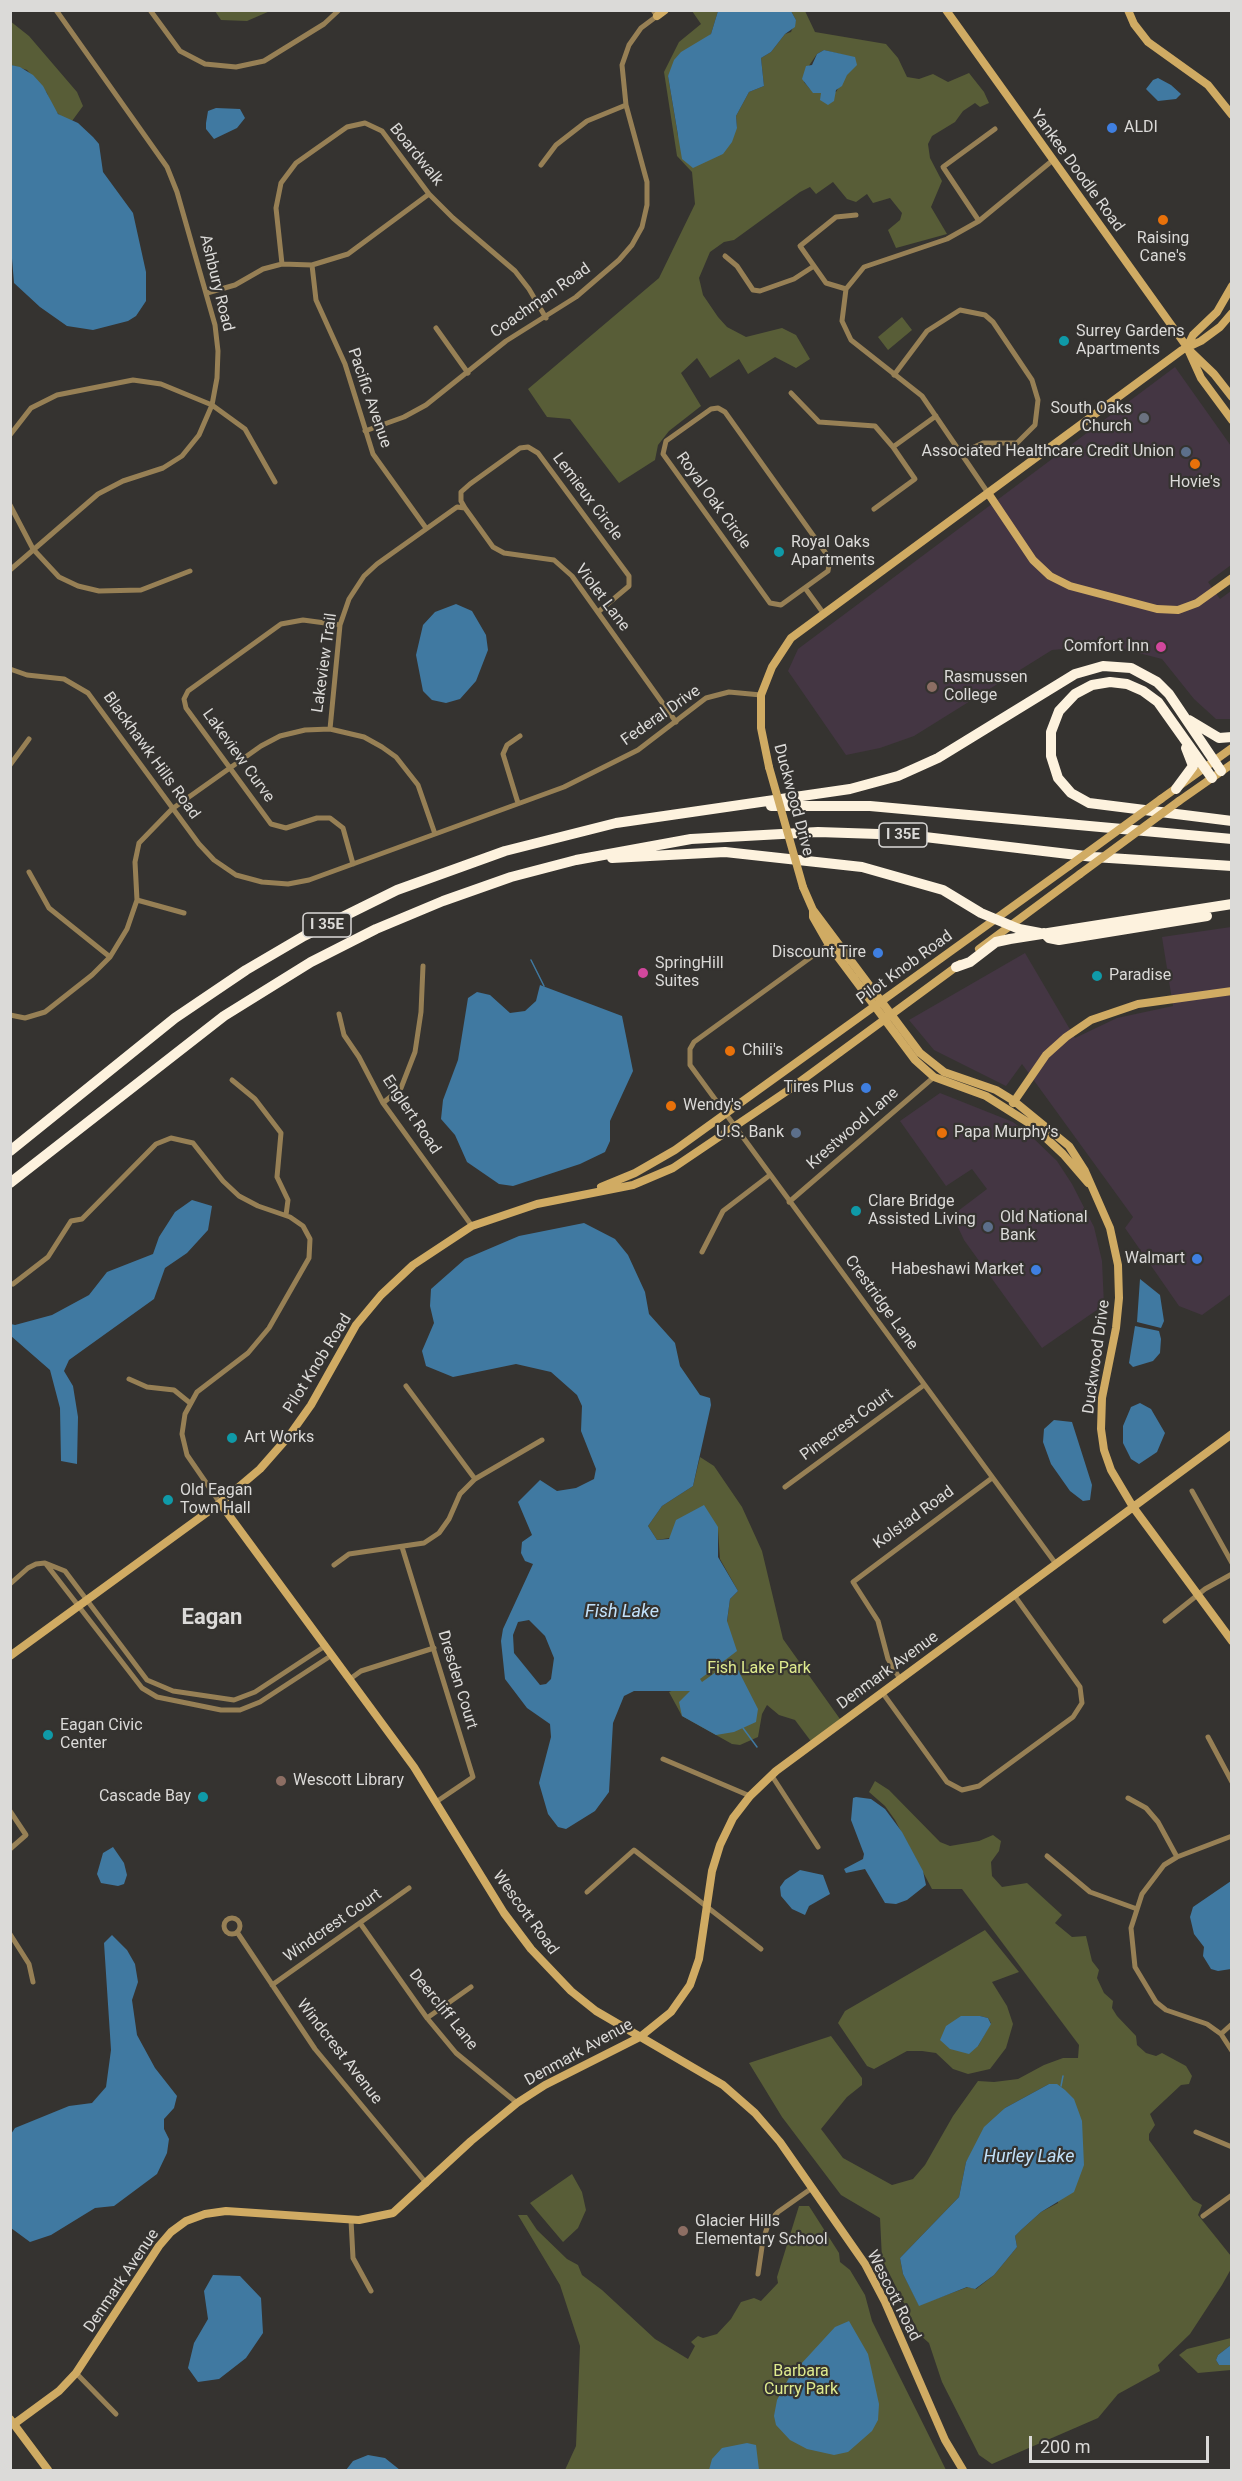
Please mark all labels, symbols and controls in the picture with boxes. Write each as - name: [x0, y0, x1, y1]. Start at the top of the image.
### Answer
- street label: Yankee Doodle Road: [1026, 106, 1128, 236]
- place label: ALDI: [1124, 118, 1158, 138]
- street label: Boardwalk: [385, 120, 447, 190]
- marker: ALDI: [1105, 121, 1119, 135]
- marker: Raising Cane's: [1156, 213, 1170, 227]
- place label: Raising Cane's: [1137, 229, 1189, 267]
- street label: Ashbury Road: [195, 233, 237, 333]
- street label: Coachman Road: [487, 259, 595, 343]
- place label: Surrey Gardens Apartments: [1076, 322, 1184, 360]
- marker: Surrey Gardens Apartments: [1057, 334, 1071, 348]
- street label: Pacific Avenue: [343, 345, 395, 451]
- place label: South Oaks Church: [1050, 399, 1132, 437]
- marker: South Oaks Church: [1137, 411, 1151, 425]
- place label: Associated Healthcare Credit Union: [922, 442, 1174, 462]
- marker: Associated Healthcare Credit Union: [1179, 445, 1193, 459]
- street label: Lemieux Circle: [548, 449, 626, 545]
- street label: Royal Oak Circle: [671, 449, 755, 553]
- marker: Hovie's: [1188, 457, 1202, 471]
- place label: Hovie's: [1170, 473, 1220, 493]
- place label: Royal Oaks Apartments: [791, 533, 875, 571]
- marker: Royal Oaks Apartments: [772, 545, 786, 559]
- street label: Violet Lane: [570, 561, 634, 635]
- street label: Lakeview Trail: [309, 612, 341, 714]
- place label: Comfort Inn: [1064, 637, 1149, 657]
- marker: Comfort Inn: [1154, 640, 1168, 654]
- place label: Rasmussen College: [944, 668, 1028, 706]
- marker: Rasmussen College: [925, 680, 939, 694]
- street label: Federal Drive: [618, 682, 704, 750]
- street label: Blackhawk Hills Road: [98, 689, 204, 823]
- street label: Lakeview Curve: [198, 706, 278, 806]
- street label: Duckwood Drive: [769, 742, 817, 858]
- road number: I 35E: [879, 823, 927, 847]
- road number: I 35E: [303, 913, 351, 937]
- street label: Pilot Knob Road: [853, 927, 957, 1009]
- place label: Discount Tire: [772, 943, 866, 963]
- marker: Discount Tire: [871, 946, 885, 960]
- place label: SpringHill Suites: [655, 954, 724, 992]
- marker: SpringHill Suites: [636, 966, 650, 980]
- place label: Paradise: [1109, 966, 1171, 986]
- marker: Paradise: [1090, 969, 1104, 983]
- place label: Chili's: [742, 1041, 783, 1061]
- marker: Chili's: [723, 1044, 737, 1058]
- street label: Englert Road: [378, 1072, 444, 1158]
- place label: Tires Plus: [784, 1078, 854, 1098]
- marker: Tires Plus: [859, 1081, 873, 1095]
- street label: Krestwood Lane: [803, 1084, 903, 1174]
- place label: Wendy's: [683, 1096, 741, 1116]
- marker: Wendy's: [664, 1099, 678, 1113]
- place label: U.S. Bank: [716, 1123, 784, 1143]
- place label: Papa Murphy's: [954, 1123, 1058, 1143]
- marker: U.S. Bank: [789, 1126, 803, 1140]
- marker: Papa Murphy's: [935, 1126, 949, 1140]
- place label: Clare Bridge Assisted Living: [868, 1192, 976, 1230]
- marker: Clare Bridge Assisted Living: [849, 1204, 863, 1218]
- place label: Old National Bank: [1000, 1208, 1088, 1246]
- marker: Old National Bank: [981, 1220, 995, 1234]
- place label: Walmart: [1125, 1249, 1185, 1269]
- street label: Crestridge Lane: [840, 1252, 922, 1354]
- marker: Walmart: [1190, 1252, 1204, 1266]
- place label: Habeshawi Market: [891, 1260, 1024, 1280]
- marker: Habeshawi Market: [1029, 1263, 1043, 1277]
- street label: Duckwood Drive: [1079, 1299, 1115, 1415]
- street label: Pilot Knob Road: [280, 1311, 356, 1417]
- street label: Pinecrest Court: [797, 1385, 897, 1465]
- place label: Art Works: [244, 1428, 314, 1448]
- marker: Art Works: [225, 1431, 239, 1445]
- place label: Old Eagan Town Hall: [180, 1481, 252, 1519]
- street label: Kolstad Road: [870, 1482, 958, 1554]
- marker: Old Eagan Town Hall: [161, 1493, 175, 1507]
- water label: Fish Lake: [585, 1601, 659, 1623]
- district label: Eagan: [182, 1605, 242, 1631]
- street label: Dresden Court: [433, 1628, 481, 1732]
- street label: Denmark Avenue: [834, 1628, 942, 1714]
- park label: Fish Lake Park: [707, 1659, 811, 1679]
- place label: Eagan Civic Center: [60, 1716, 143, 1754]
- marker: Eagan Civic Center: [41, 1728, 55, 1742]
- place label: Wescott Library: [293, 1771, 404, 1791]
- marker: Wescott Library: [274, 1774, 288, 1788]
- place label: Cascade Bay: [99, 1787, 191, 1807]
- marker: Cascade Bay: [196, 1790, 210, 1804]
- street label: Wescott Road: [488, 1867, 562, 1959]
- street label: Windcrest Court: [280, 1885, 386, 1967]
- street label: Deercliff Lane: [405, 1966, 481, 2054]
- street label: Windcrest Avenue: [292, 1996, 386, 2108]
- street label: Denmark Avenue: [522, 2015, 636, 2091]
- water label: Hurley Lake: [984, 2146, 1074, 2168]
- place label: Glacier Hills Elementary School: [695, 2212, 828, 2250]
- marker: Glacier Hills Elementary School: [676, 2224, 690, 2238]
- street label: Denmark Avenue: [80, 2226, 164, 2336]
- street label: Wescott Road: [862, 2247, 924, 2345]
- park label: Barbara Curry Park: [764, 2362, 838, 2400]
- scale bar: [1032, 2424, 1212, 2462]
- text: 200 m: [1040, 2436, 1091, 2457]

